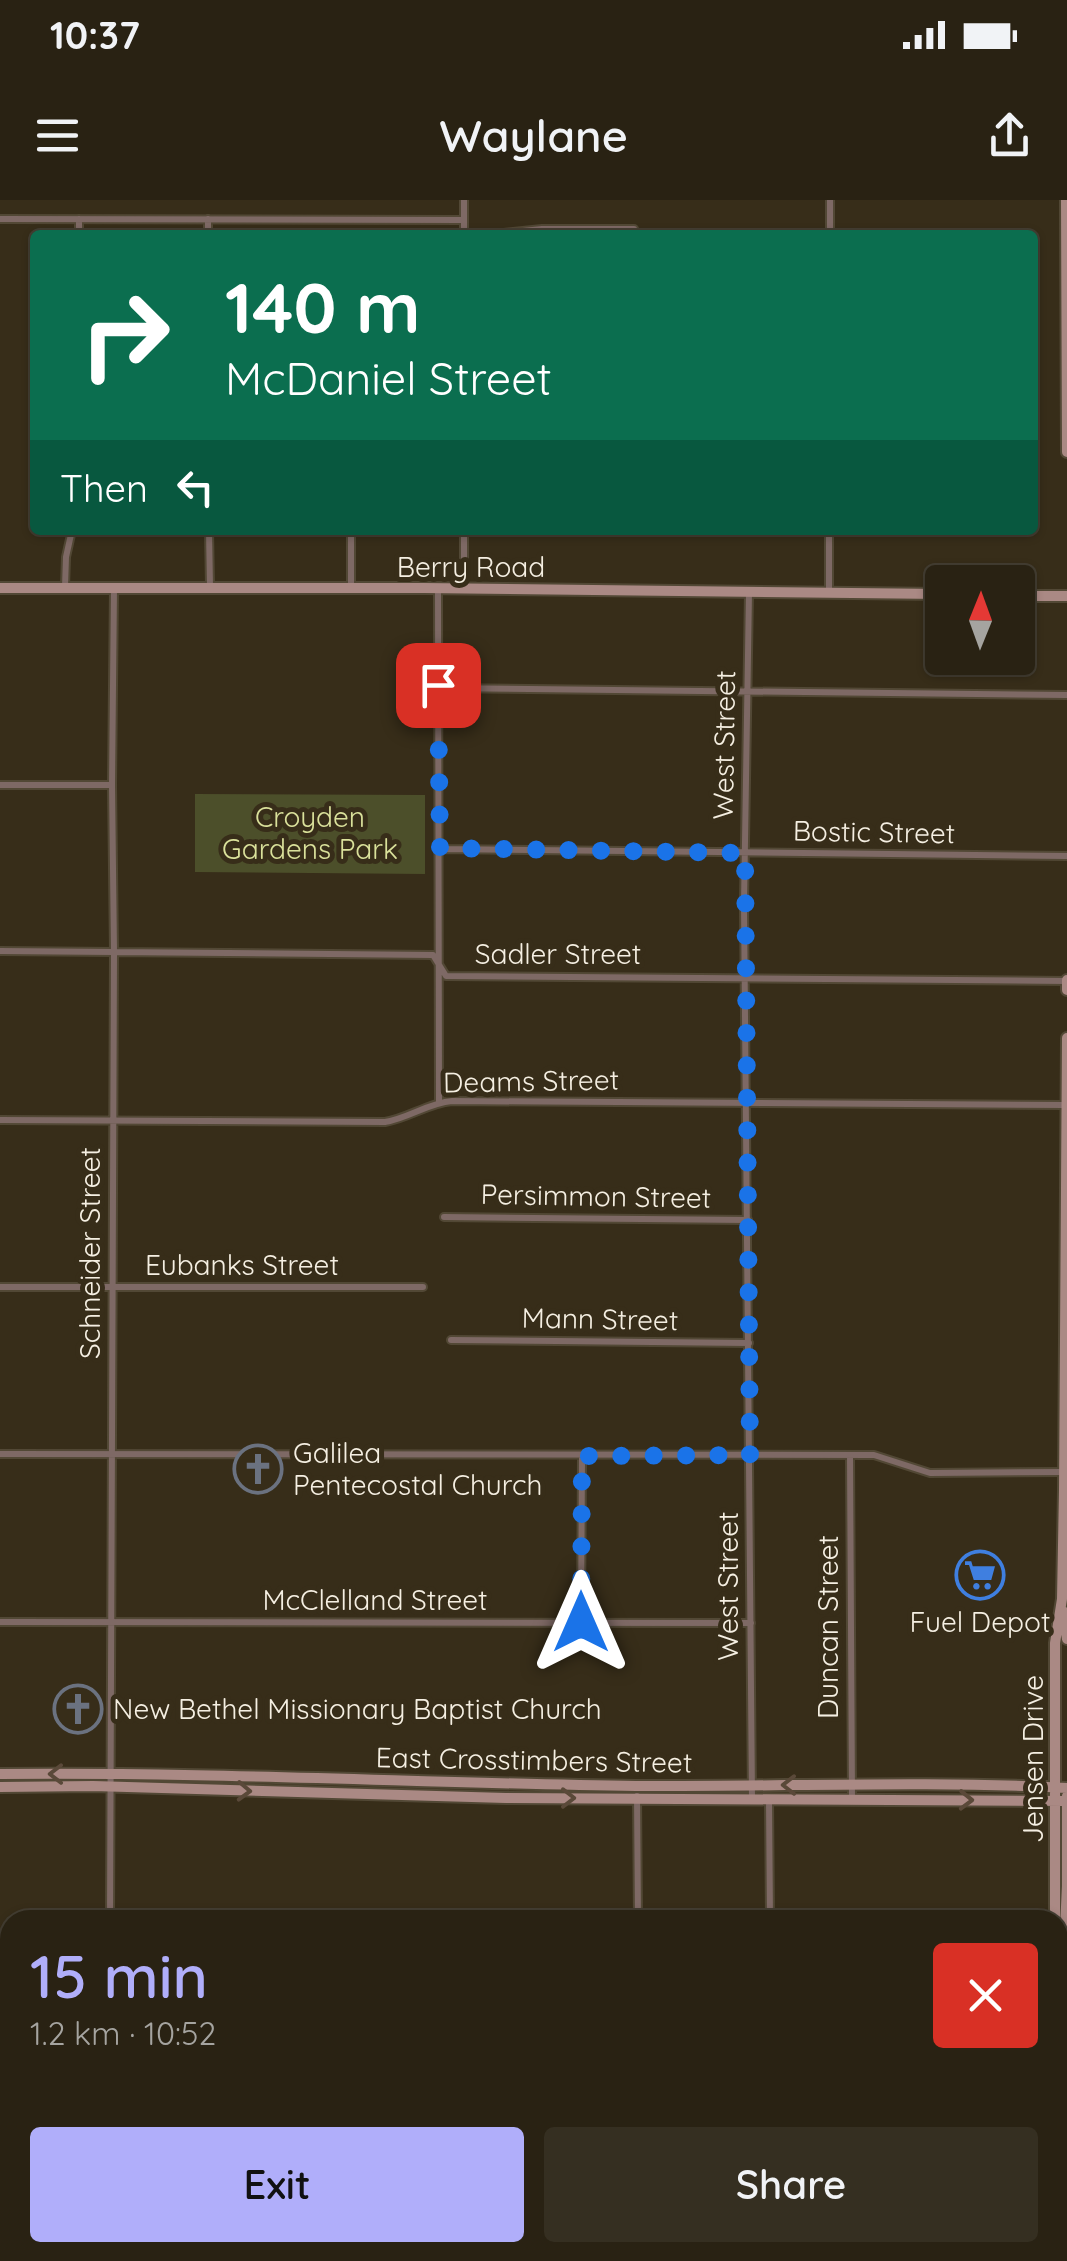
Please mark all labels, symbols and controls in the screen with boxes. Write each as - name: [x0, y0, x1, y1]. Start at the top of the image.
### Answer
- text: 10:37: [50, 11, 140, 59]
- text: Waylane: [439, 107, 628, 163]
- icon: menu: [30, 108, 85, 163]
- icon: share: [982, 108, 1037, 163]
- text: 140 m: [225, 263, 421, 351]
- icon: right: [60, 270, 190, 400]
- text: McDaniel Street: [225, 350, 552, 406]
- icon: left: [168, 460, 223, 515]
- text: Then: [60, 464, 148, 512]
- street label: Berry Road: [397, 549, 545, 584]
- north arrow: [925, 565, 1035, 675]
- map controls: [925, 565, 1035, 675]
- pin: [396, 643, 481, 728]
- icon: arrive: [411, 658, 466, 713]
- street label: West Street: [705, 670, 742, 820]
- park label: Croyden Gardens Park: [222, 799, 398, 866]
- street label: Bostic Street: [793, 813, 956, 850]
- street label: Sadler Street: [475, 936, 641, 971]
- street label: Deams Street: [443, 1061, 619, 1100]
- street label: Schneider Street: [72, 1147, 107, 1359]
- street label: Persimmon Street: [480, 1176, 712, 1215]
- street label: Eubanks Street: [145, 1247, 339, 1282]
- street label: Mann Street: [521, 1300, 679, 1337]
- place label: Galilea Pentecostal Church: [293, 1435, 542, 1502]
- church icon: Galilea Pentecostal Church: [232, 1443, 284, 1495]
- street label: West Street: [710, 1511, 745, 1661]
- street label: Duncan Street: [810, 1535, 845, 1719]
- supermarket icon: Fuel Depot: [954, 1549, 1006, 1601]
- position arrow: [529, 1570, 633, 1674]
- street label: McClelland Street: [262, 1582, 488, 1617]
- place label: Fuel Depot: [910, 1604, 1050, 1639]
- street label: Jensen Drive: [1015, 1675, 1050, 1843]
- church icon: New Bethel Missionary Baptist Church: [52, 1683, 104, 1735]
- place label: New Bethel Missionary Baptist Church: [113, 1691, 602, 1726]
- street label: East Crosstimbers Street: [375, 1739, 693, 1780]
- one-way arrow: [47, 1763, 63, 1784]
- one-way arrow: [781, 1774, 796, 1796]
- one-way arrow: [236, 1780, 252, 1801]
- one-way arrow: [562, 1787, 577, 1809]
- one-way arrow: [959, 1789, 975, 1810]
- text: 15 min: [30, 1938, 208, 2013]
- button: close: [933, 1943, 1038, 2048]
- text: 1.2 km · 10:52: [30, 2013, 216, 2053]
- button: Exit: [30, 2127, 524, 2242]
- button: Share: [544, 2127, 1038, 2242]

